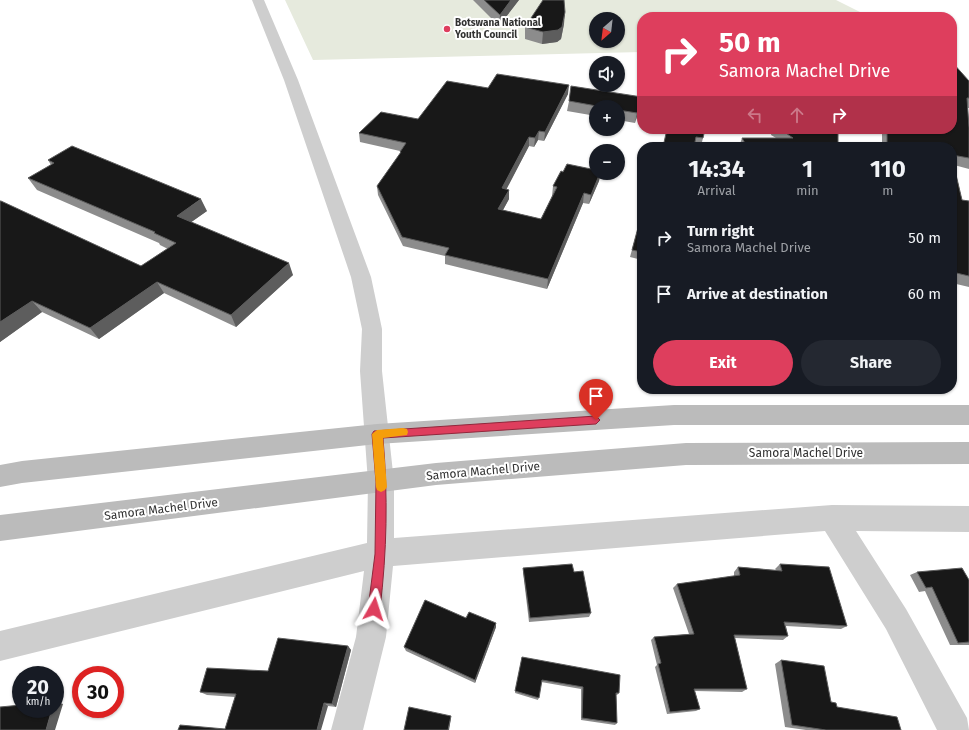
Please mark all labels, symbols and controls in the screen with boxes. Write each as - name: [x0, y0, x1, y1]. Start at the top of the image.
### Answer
- north arrow: [589, 12, 625, 48]
- map controls: [589, 12, 625, 180]
- place label: Botswana National Youth Council: [454, 17, 541, 41]
- marker: Botswana National Youth Council: [442, 24, 452, 34]
- text: 50 m: [719, 26, 781, 59]
- icon: right: [653, 28, 705, 80]
- button: sound: [589, 56, 625, 92]
- text: Samora Machel Drive: [719, 60, 890, 82]
- button: +: [589, 100, 625, 136]
- icon: left: [744, 104, 766, 126]
- icon: ahead: [786, 104, 808, 126]
- icon: right: [828, 104, 850, 126]
- button: −: [589, 144, 625, 180]
- text: 14:34: [688, 155, 745, 183]
- text: 1: [802, 155, 813, 183]
- text: 110: [870, 155, 906, 183]
- text: Arrival: [698, 183, 736, 198]
- text: min: [796, 183, 819, 198]
- text: m: [882, 183, 893, 198]
- text: Turn right: [687, 222, 754, 240]
- icon: right: [653, 227, 675, 249]
- text: 50 m: [908, 229, 941, 247]
- text: Samora Machel Drive: [687, 240, 811, 255]
- icon: arrive: [653, 283, 675, 305]
- text: Arrive at destination: [687, 285, 828, 303]
- text: 60 m: [908, 285, 941, 303]
- button: Exit: [653, 340, 793, 386]
- button: Share: [801, 340, 941, 386]
- pin: [579, 379, 613, 420]
- icon: arrive: [585, 385, 607, 407]
- street label: Samora Machel Drive: [749, 446, 863, 460]
- street label: Samora Machel Drive: [425, 459, 541, 483]
- street label: Samora Machel Drive: [103, 495, 219, 523]
- position arrow: [353, 588, 395, 630]
- speed limit sign: 30: [72, 666, 124, 718]
- text: 20: [27, 675, 49, 699]
- text: km/h: [26, 696, 50, 708]

